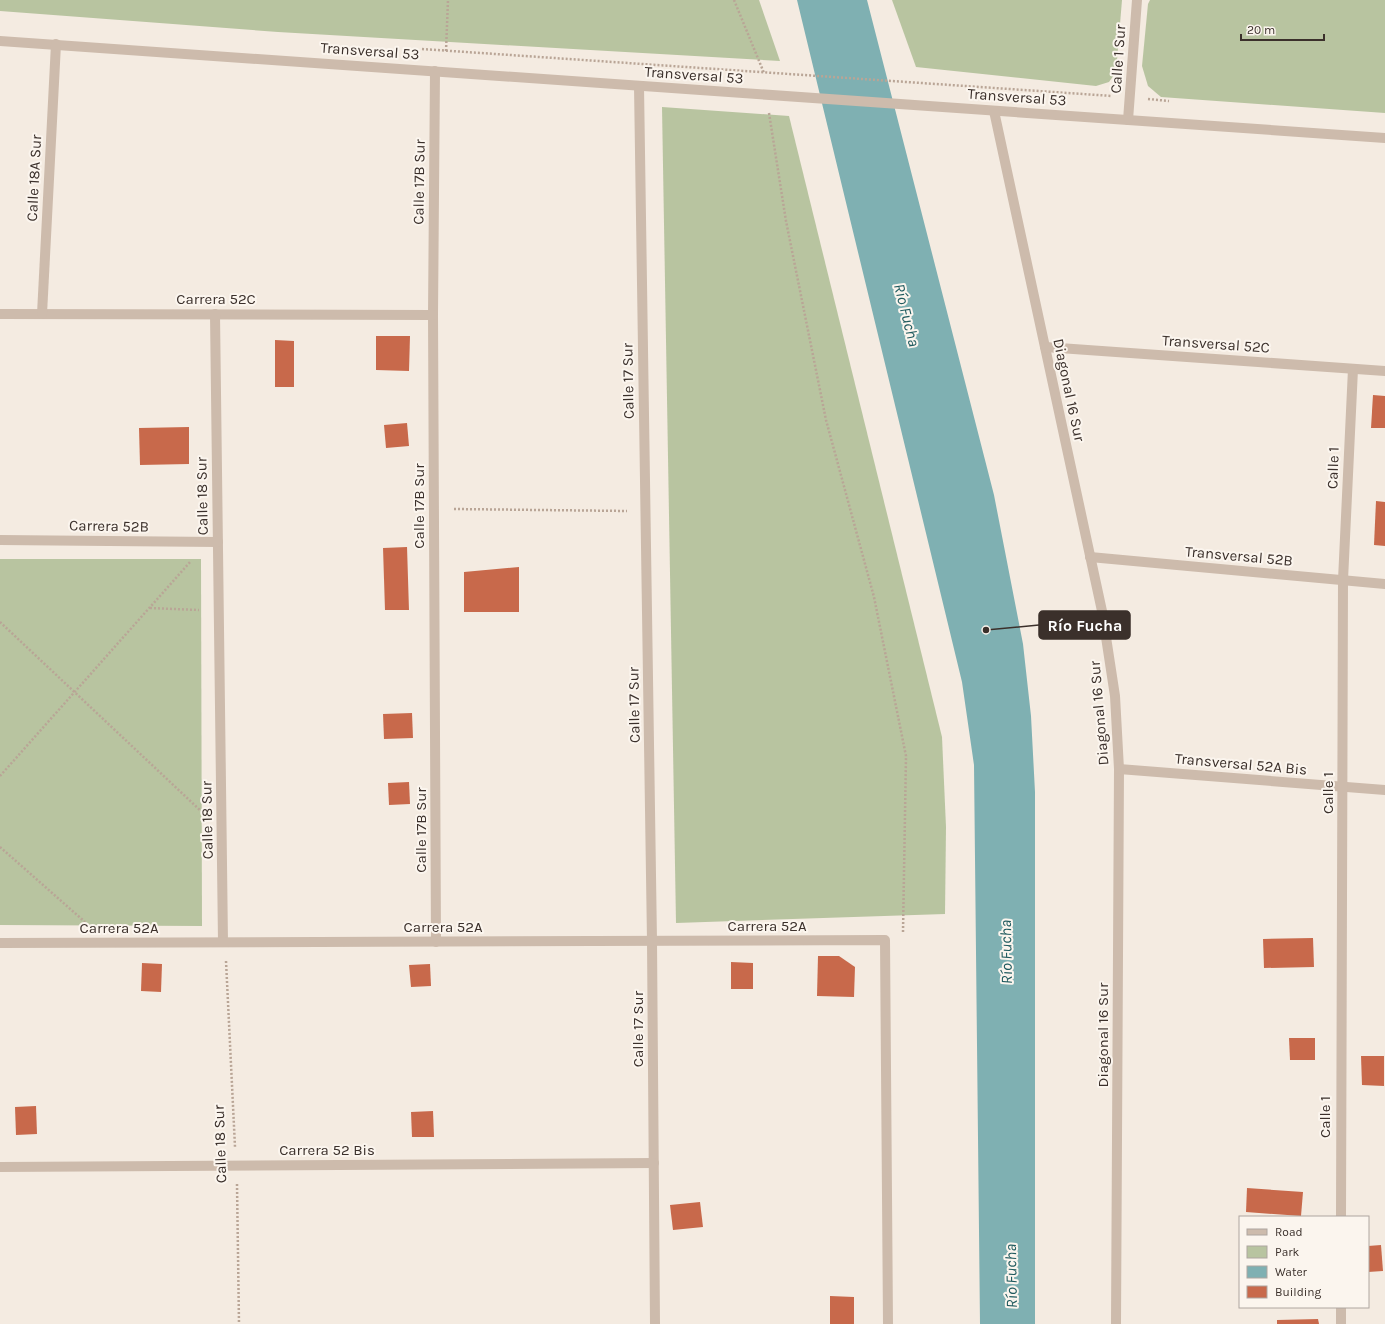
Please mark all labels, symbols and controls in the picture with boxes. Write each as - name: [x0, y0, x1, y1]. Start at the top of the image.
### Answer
- scale bar: [1241, 16, 1324, 42]
- street label: Calle 1 Sur: [1107, 23, 1129, 94]
- text: 20 m: [1247, 23, 1275, 37]
- street label: Transversal 53: [320, 39, 420, 63]
- street label: Transversal 53: [644, 63, 744, 87]
- street label: Transversal 53: [967, 85, 1067, 109]
- street label: Calle 18A Sur: [23, 133, 45, 222]
- street label: Calle 17B Sur: [409, 138, 429, 225]
- water label: Río Fucha: [890, 281, 924, 349]
- street label: Carrera 52C: [176, 290, 256, 308]
- street label: Transversal 52C: [1162, 331, 1270, 357]
- street label: Diagonal 16 Sur: [1049, 337, 1089, 444]
- street label: Calle 17 Sur: [618, 342, 638, 419]
- street label: Calle 1: [1323, 447, 1343, 489]
- street label: Calle 18 Sur: [192, 456, 212, 535]
- street label: Calle 17B Sur: [410, 463, 428, 549]
- street label: Carrera 52B: [69, 516, 149, 536]
- street label: Transversal 52B: [1184, 542, 1294, 570]
- callout: Río Fucha: [1039, 611, 1130, 639]
- text: Río Fucha: [1048, 616, 1122, 635]
- street label: Diagonal 16 Sur: [1085, 659, 1113, 766]
- street label: Calle 17 Sur: [624, 666, 644, 743]
- street label: Transversal 52A Bis: [1174, 749, 1308, 779]
- street label: Calle 1: [1319, 772, 1337, 814]
- street label: Calle 18 Sur: [197, 780, 217, 859]
- street label: Calle 17B Sur: [412, 787, 430, 873]
- street label: Carrera 52A: [727, 917, 807, 935]
- street label: Carrera 52A: [403, 918, 483, 936]
- street label: Carrera 52A: [79, 919, 159, 937]
- water label: Río Fucha: [996, 920, 1016, 984]
- street label: Diagonal 16 Sur: [1094, 982, 1112, 1088]
- street label: Calle 17 Sur: [629, 990, 647, 1067]
- street label: Calle 1: [1316, 1096, 1334, 1138]
- street label: Calle 18 Sur: [210, 1104, 230, 1184]
- street label: Carrera 52 Bis: [279, 1141, 375, 1159]
- legend: [1239, 1216, 1369, 1308]
- text: Road: [1275, 1225, 1303, 1239]
- water label: Río Fucha: [1001, 1244, 1021, 1308]
- text: Park: [1275, 1245, 1300, 1259]
- text: Water: [1275, 1265, 1308, 1279]
- text: Building: [1275, 1285, 1322, 1299]

